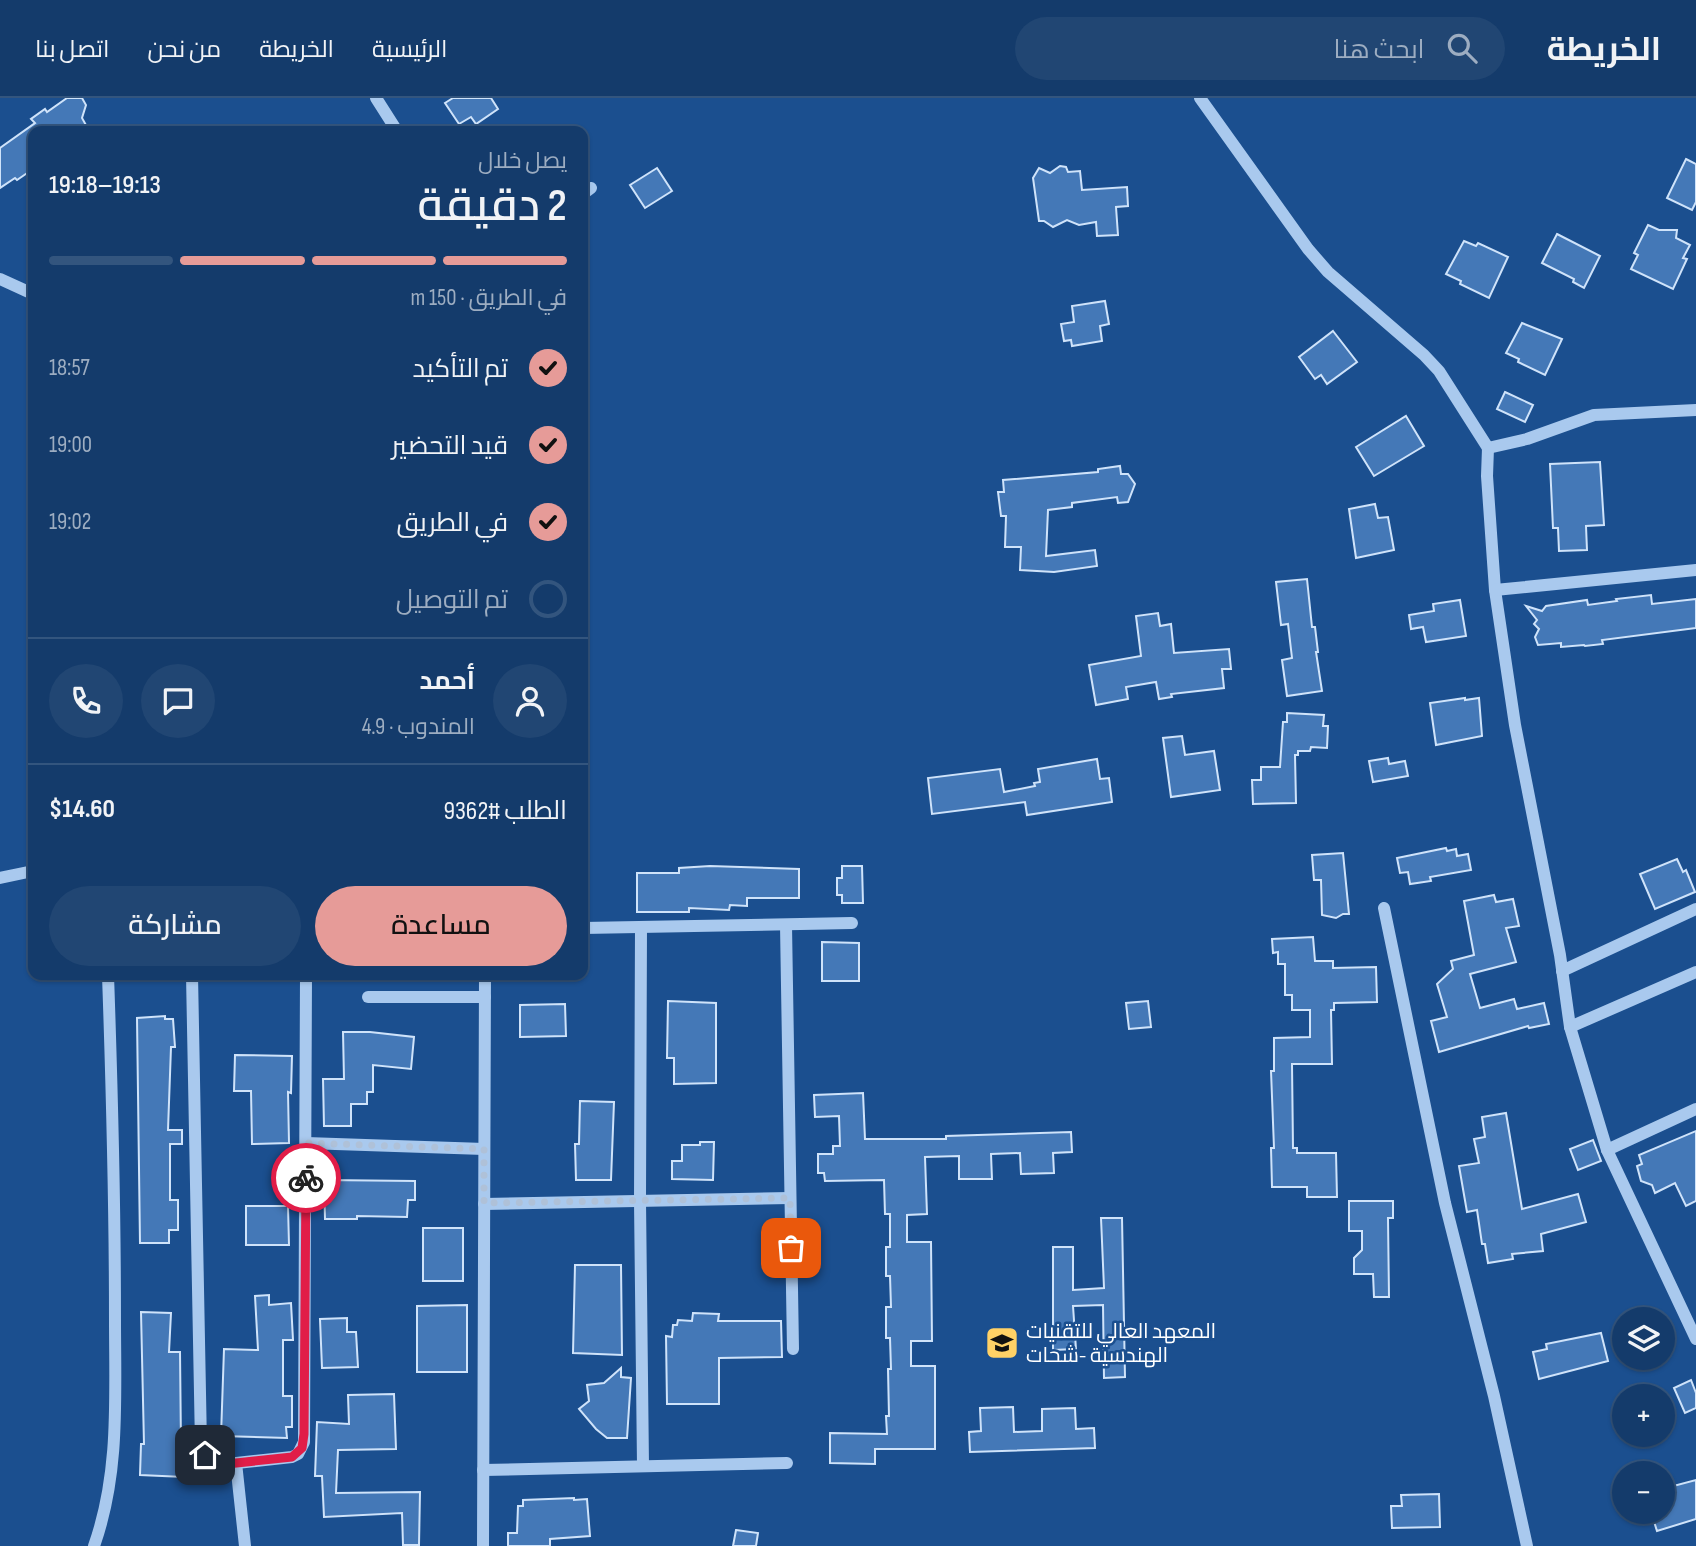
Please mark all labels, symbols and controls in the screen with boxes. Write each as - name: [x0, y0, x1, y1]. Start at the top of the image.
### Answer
- search box: [1015, 17, 1505, 80]
- icon: search: [1443, 29, 1481, 67]
- text: الخريطة: [1547, 30, 1661, 70]
- text: اتصل بنا: [35, 35, 109, 64]
- text: من نحن: [147, 35, 221, 64]
- text: الخريطة: [259, 35, 334, 64]
- text: الرئيسية: [372, 35, 447, 64]
- text: ابحث هنا: [1334, 35, 1425, 66]
- text: يصل خلال: [478, 147, 567, 175]
- text: 19:13–19:18: [49, 170, 161, 201]
- text: 2 دقيقة: [418, 179, 567, 234]
- text: في الطريق · 150 m: [411, 284, 567, 312]
- icon: check: [529, 349, 567, 387]
- text: 18:57: [49, 354, 90, 382]
- text: تم التأكيد: [413, 354, 508, 385]
- icon: check: [529, 426, 567, 464]
- text: 19:00: [49, 431, 92, 459]
- text: قيد التحضير: [391, 431, 508, 462]
- icon: check: [529, 503, 567, 541]
- text: 19:02: [49, 508, 91, 536]
- text: في الطريق: [397, 508, 508, 539]
- text: تم التوصيل: [396, 585, 508, 616]
- button: phone: [49, 664, 123, 738]
- button: chat: [141, 664, 215, 738]
- button: person: [493, 664, 567, 738]
- text: أحمد: [419, 666, 475, 697]
- text: المندوب · 4.9: [362, 713, 475, 741]
- text: $14.60: [49, 794, 115, 825]
- text: الطلب #9362: [443, 796, 567, 827]
- button: مشاركة: [49, 886, 301, 966]
- button: مساعدة: [315, 886, 567, 966]
- courier: [271, 1143, 341, 1213]
- icon: bike: [287, 1159, 325, 1197]
- pin: [761, 1218, 821, 1278]
- icon: bag: [772, 1229, 810, 1267]
- map controls: [1612, 1307, 1675, 1524]
- button: layers: [1612, 1307, 1675, 1370]
- place label: المعهد العالي للتقنيات الهندسية -شحات: [1026, 1319, 1216, 1368]
- school or university icon: المعهد العالي للتقنيات الهندسية -شحات: [983, 1324, 1021, 1362]
- button: +: [1612, 1384, 1675, 1447]
- pin: [175, 1425, 235, 1485]
- icon: home: [186, 1436, 224, 1474]
- button: −: [1612, 1461, 1675, 1524]

